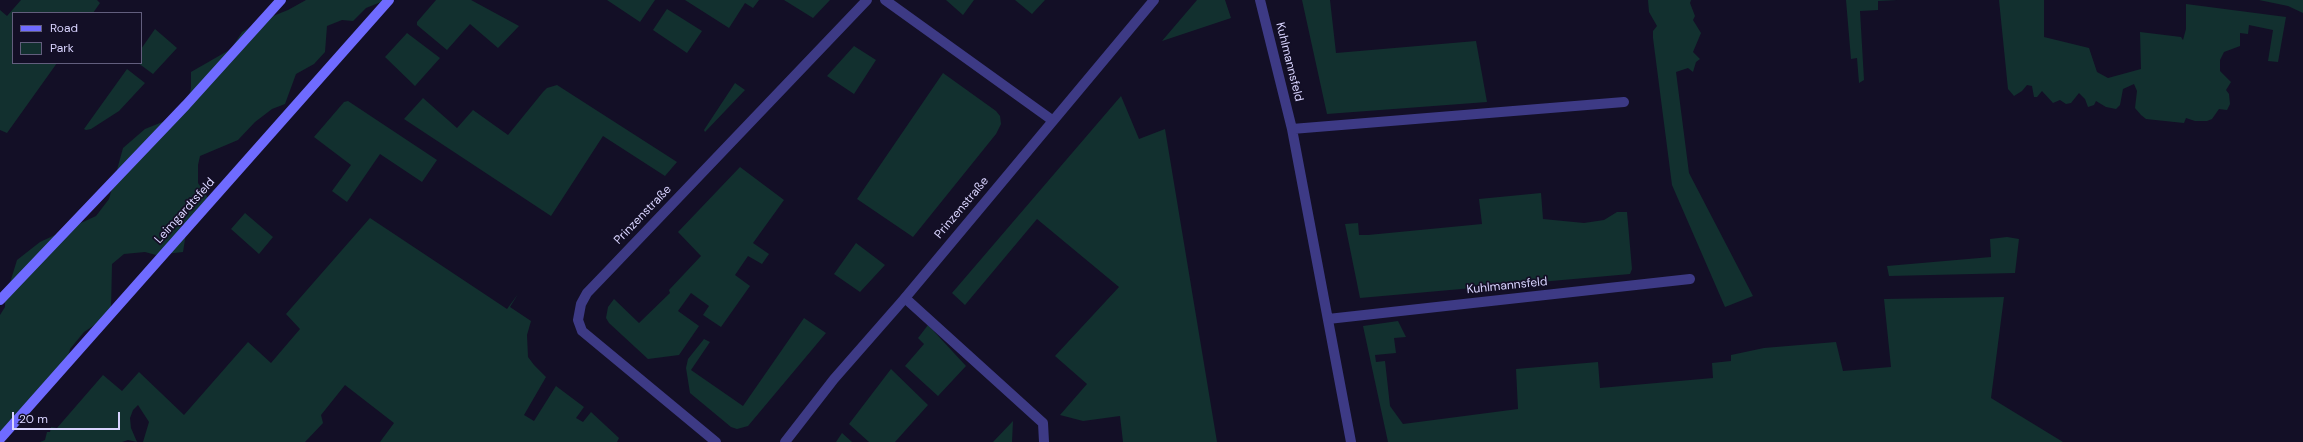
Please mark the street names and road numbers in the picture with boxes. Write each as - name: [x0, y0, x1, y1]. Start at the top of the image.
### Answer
- street label: Kuhlmannsfeld: [1272, 21, 1306, 103]
- street label: Prinzenstraße: [932, 174, 992, 242]
- street label: Leimgardtsfeld: [152, 175, 218, 247]
- street label: Prinzenstraße: [611, 183, 675, 247]
- street label: Kuhlmannsfeld: [1466, 275, 1548, 297]

